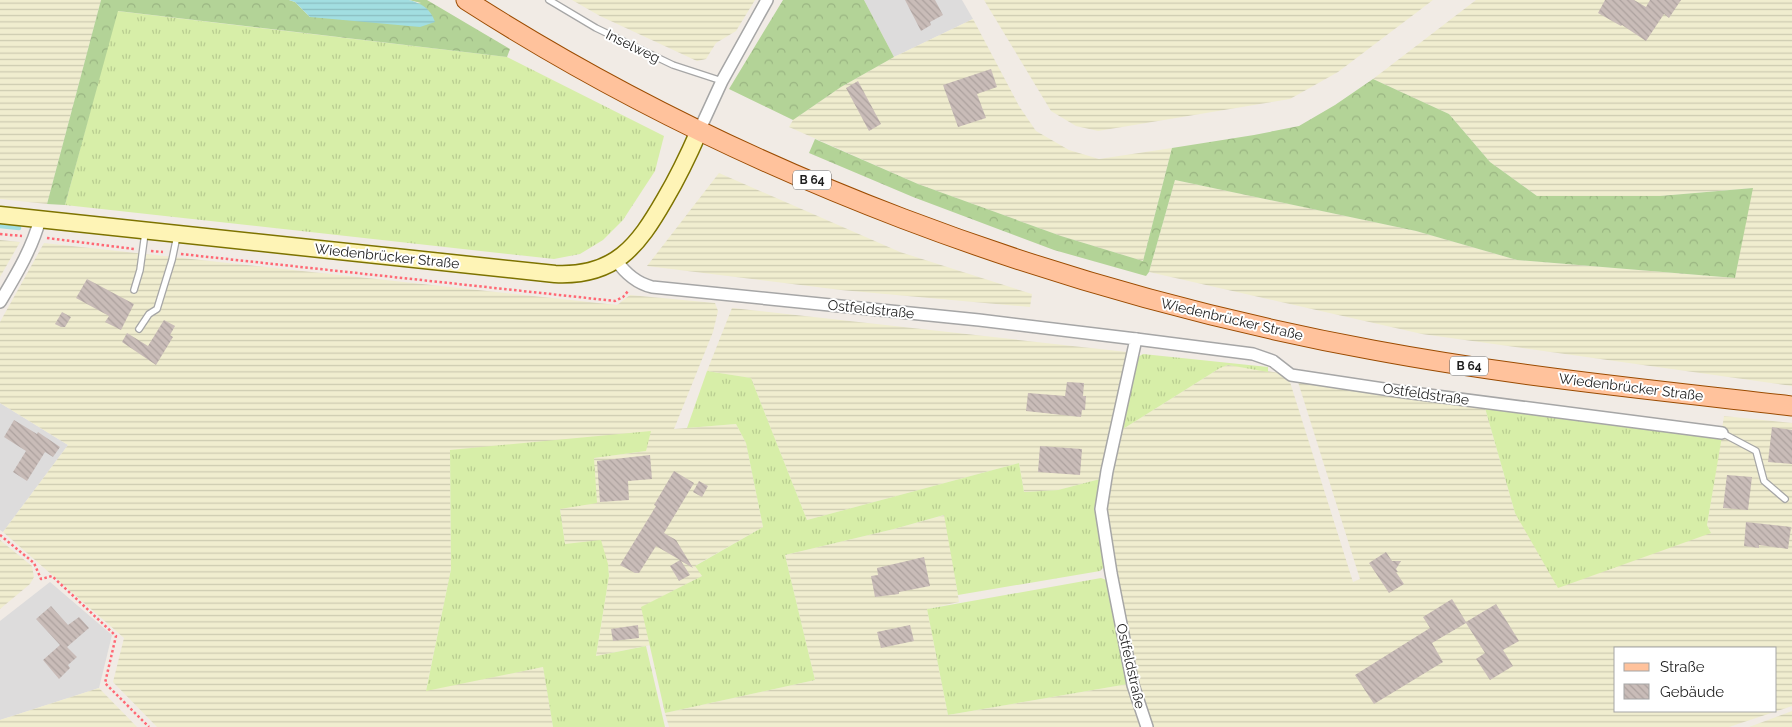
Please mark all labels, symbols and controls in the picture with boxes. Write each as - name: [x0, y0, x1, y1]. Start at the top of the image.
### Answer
- street label: Inselweg: [603, 26, 663, 66]
- road number: B 64: [793, 170, 831, 190]
- street label: Wiedenbrücker Straße: [314, 240, 460, 272]
- street label: Wiedenbrücker Straße: [1159, 295, 1305, 343]
- street label: Ostfeldstraße: [827, 296, 915, 322]
- road number: B 64: [1450, 356, 1488, 376]
- street label: Wiedenbrücker Straße: [1558, 370, 1704, 404]
- street label: Ostfeldstraße: [1382, 380, 1470, 408]
- street label: Ostfeldstraße: [1113, 622, 1149, 710]
- legend: [1614, 647, 1777, 712]
- text: Straße: [1660, 658, 1705, 676]
- text: Gebäude: [1660, 683, 1724, 701]

